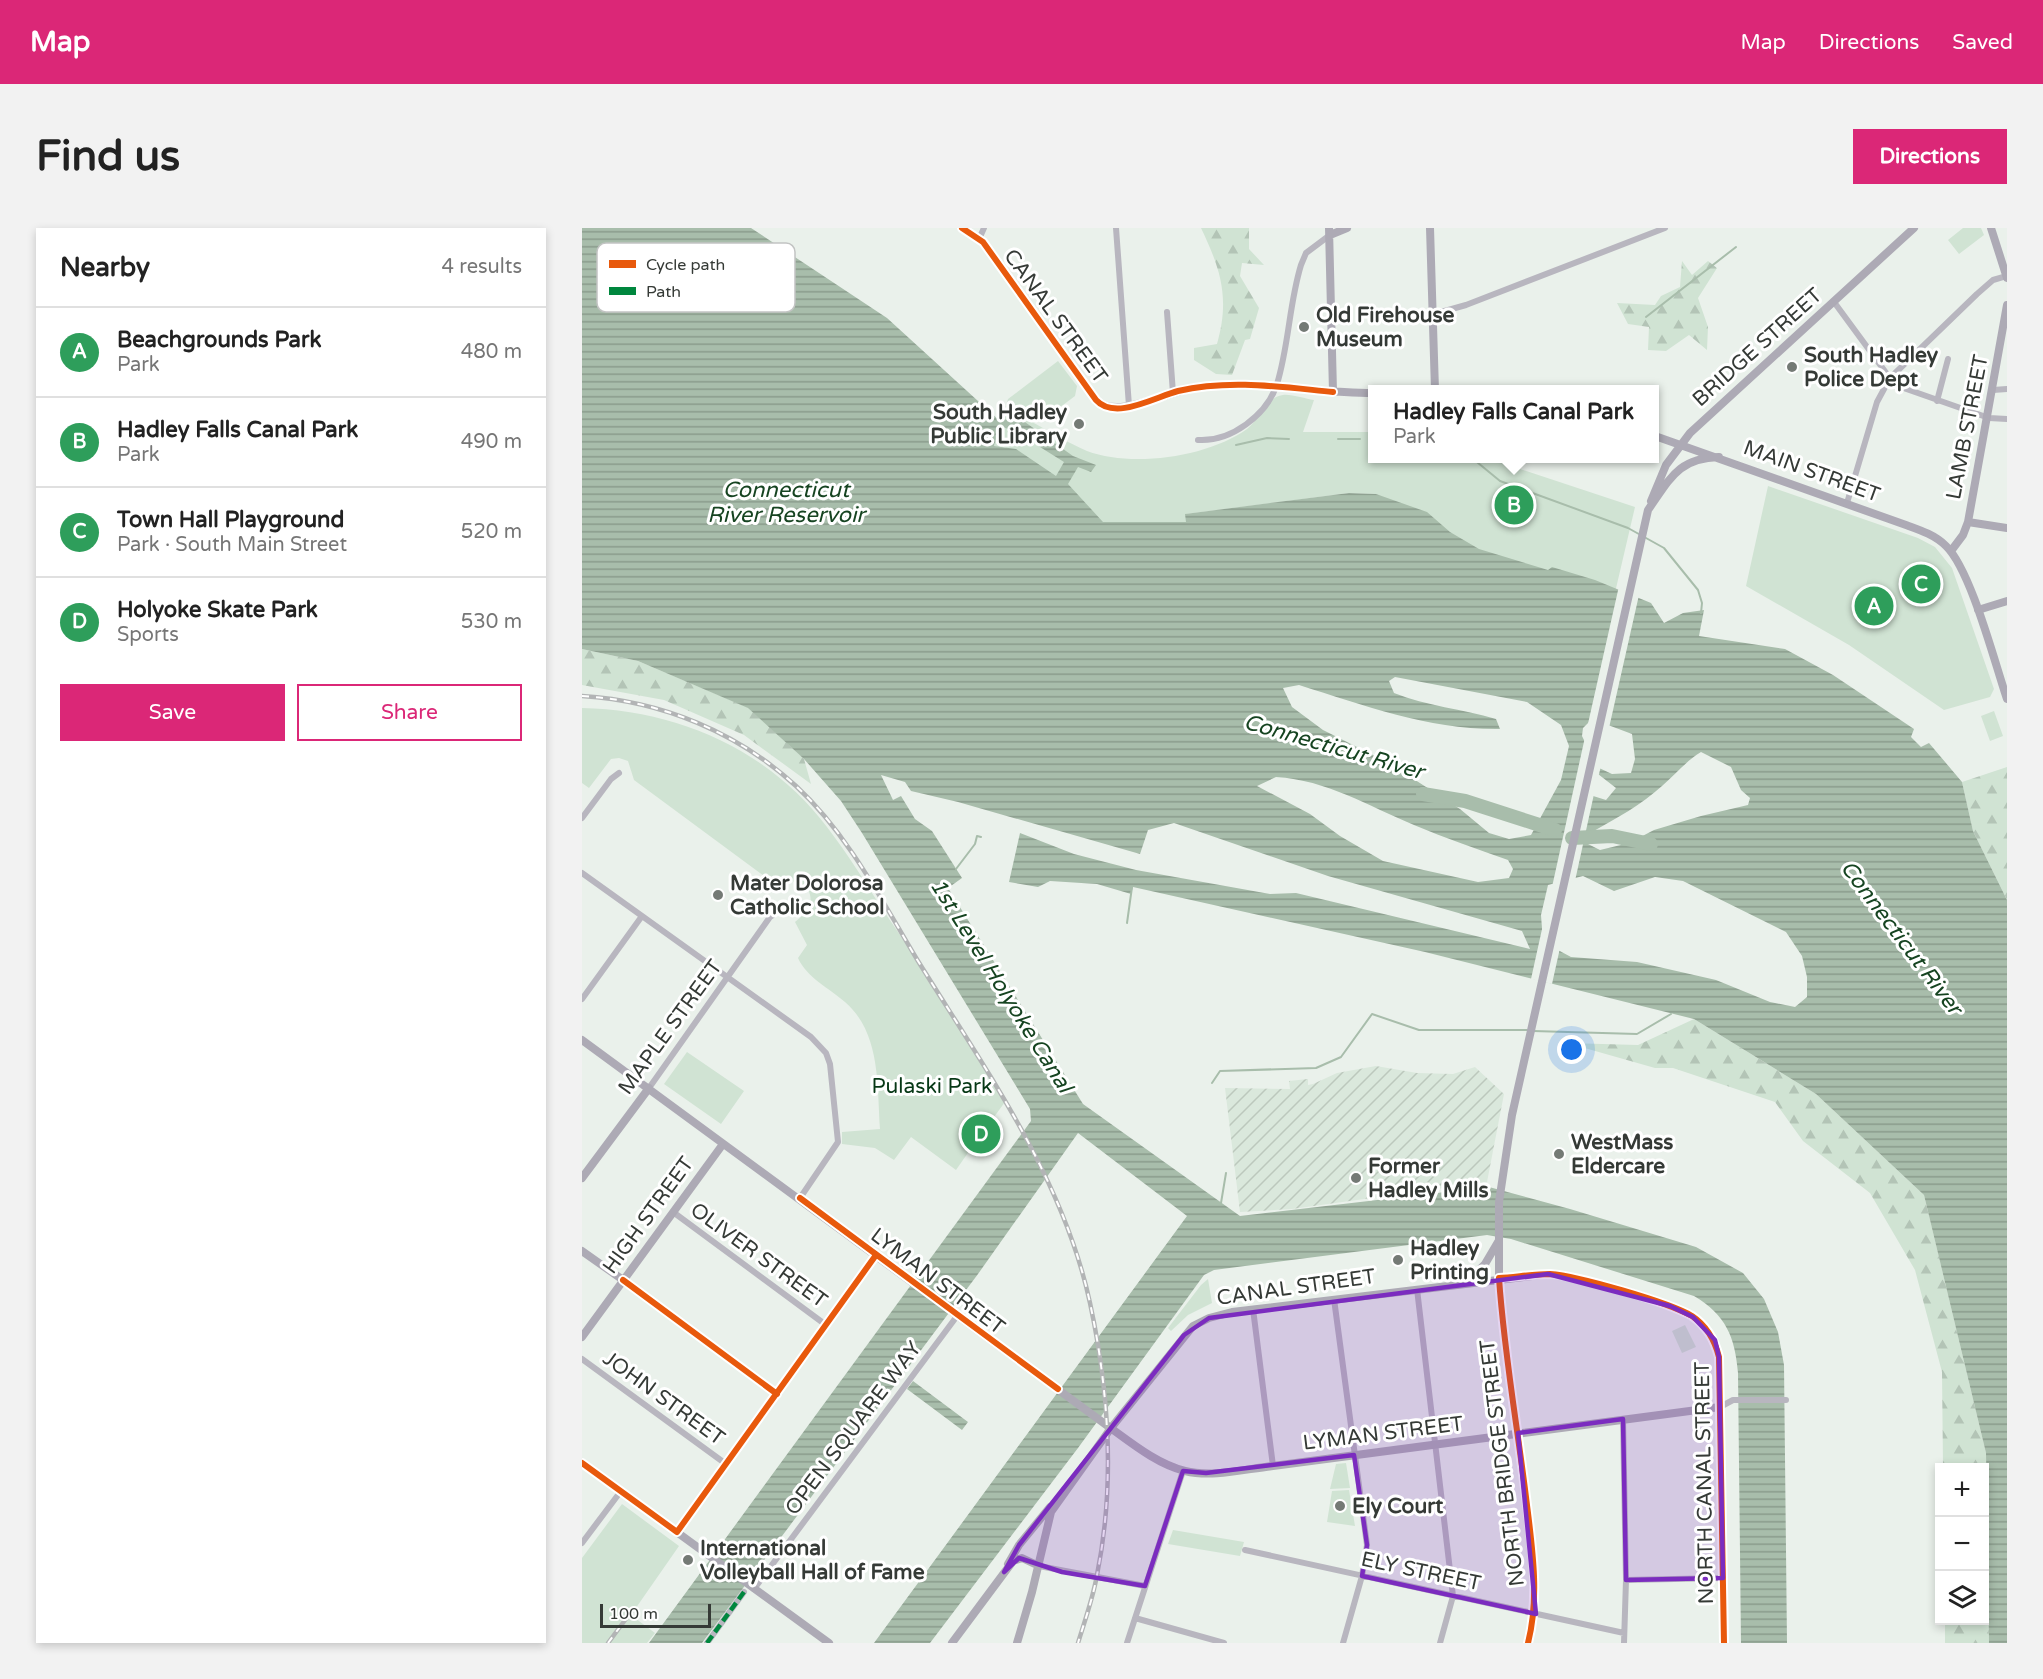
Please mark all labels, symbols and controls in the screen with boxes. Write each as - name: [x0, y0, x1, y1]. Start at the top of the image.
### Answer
- text: Map: [30, 25, 90, 59]
- text: Map: [1740, 30, 1786, 55]
- text: Directions: [1819, 30, 1919, 55]
- text: Saved: [1952, 30, 2013, 55]
- button: Directions: [1853, 129, 2007, 184]
- text: Find us: [36, 131, 180, 182]
- legend: [597, 243, 795, 312]
- street label: CANAL STREET: [999, 244, 1113, 388]
- text: Nearby: [60, 252, 150, 283]
- text: 4 results: [442, 255, 522, 279]
- text: Cycle path: [646, 255, 725, 275]
- text: Path: [646, 282, 681, 302]
- street label: BRIDGE STREET: [1687, 283, 1827, 412]
- place label: Old Firehouse Museum: [1316, 303, 1455, 352]
- marker: Old Firehouse Museum: [1297, 320, 1311, 334]
- text: Beachgrounds Park: [117, 327, 321, 353]
- text: A: [72, 340, 87, 364]
- text: 480 m: [461, 340, 522, 364]
- place label: South Hadley Police Dept: [1804, 343, 1939, 392]
- street label: LAMB STREET: [1941, 352, 1994, 502]
- text: Park: [117, 353, 160, 377]
- marker: South Hadley Police Dept: [1785, 360, 1799, 374]
- popup: [1368, 385, 1659, 463]
- text: Hadley Falls Canal Park: [1393, 399, 1634, 425]
- place label: South Hadley Public Library: [930, 400, 1068, 449]
- text: Hadley Falls Canal Park: [117, 417, 358, 443]
- marker: South Hadley Public Library: [1072, 417, 1086, 431]
- text: Park: [1393, 425, 1436, 449]
- text: B: [73, 430, 86, 454]
- text: 490 m: [461, 430, 522, 454]
- street label: MAIN STREET: [1740, 435, 1884, 508]
- text: Park: [117, 443, 160, 467]
- water label: Connecticut River Reservoir: [707, 477, 867, 528]
- pin: B: [1494, 482, 1534, 528]
- text: Town Hall Playground: [117, 507, 344, 533]
- text: C: [73, 520, 86, 544]
- text: 520 m: [461, 520, 522, 544]
- text: Park · South Main Street: [117, 533, 347, 557]
- pin: C: [1902, 562, 1940, 606]
- pin: A: [1854, 584, 1894, 628]
- text: Holyoke Skate Park: [117, 597, 318, 623]
- text: D: [72, 610, 87, 634]
- text: 530 m: [461, 610, 522, 634]
- text: Sports: [117, 623, 179, 647]
- button: Save: [60, 684, 285, 741]
- button: Share: [297, 684, 522, 741]
- water label: Connecticut River: [1241, 709, 1429, 786]
- water label: Connecticut River: [1835, 856, 1969, 1022]
- place label: Mater Dolorosa Catholic School: [730, 871, 885, 920]
- water label: 1st Level Holyoke Canal: [925, 874, 1079, 1100]
- marker: Mater Dolorosa Catholic School: [711, 888, 725, 902]
- street label: MAPLE STREET: [613, 955, 728, 1100]
- your location: [1557, 1035, 1586, 1064]
- park label: Pulaski Park: [872, 1074, 992, 1099]
- pin: D: [962, 1112, 1000, 1156]
- place label: WestMass Eldercare: [1571, 1130, 1673, 1179]
- marker: WestMass Eldercare: [1552, 1147, 1566, 1161]
- street label: HIGH STREET: [598, 1152, 699, 1279]
- place label: Former Hadley Mills: [1368, 1154, 1489, 1203]
- marker: Former Hadley Mills: [1349, 1171, 1363, 1185]
- street label: OLIVER STREET: [685, 1197, 832, 1314]
- street label: LYMAN STREET: [866, 1223, 1010, 1340]
- place label: Hadley Printing: [1410, 1236, 1489, 1285]
- marker: Hadley Printing: [1391, 1253, 1405, 1267]
- street label: CANAL STREET: [1215, 1264, 1377, 1311]
- street label: OPEN SQUARE WAY: [780, 1337, 927, 1520]
- street label: NORTH BRIDGE STREET: [1475, 1338, 1530, 1588]
- street label: JOHN STREET: [598, 1346, 730, 1451]
- street label: NORTH CANAL STREET: [1690, 1361, 1719, 1605]
- street label: LYMAN STREET: [1301, 1411, 1465, 1456]
- map controls: [1935, 1463, 1989, 1625]
- button: +: [1935, 1463, 1989, 1517]
- place label: Ely Court: [1352, 1494, 1443, 1519]
- marker: Ely Court: [1333, 1499, 1347, 1513]
- button: −: [1935, 1517, 1989, 1571]
- place label: International Volleyball Hall of Fame: [700, 1536, 925, 1585]
- street label: ELY STREET: [1359, 1547, 1483, 1596]
- marker: International Volleyball Hall of Fame: [681, 1553, 695, 1567]
- button: layers: [1935, 1571, 1989, 1625]
- scale bar: [600, 1601, 711, 1628]
- text: 100 m: [609, 1604, 658, 1624]

